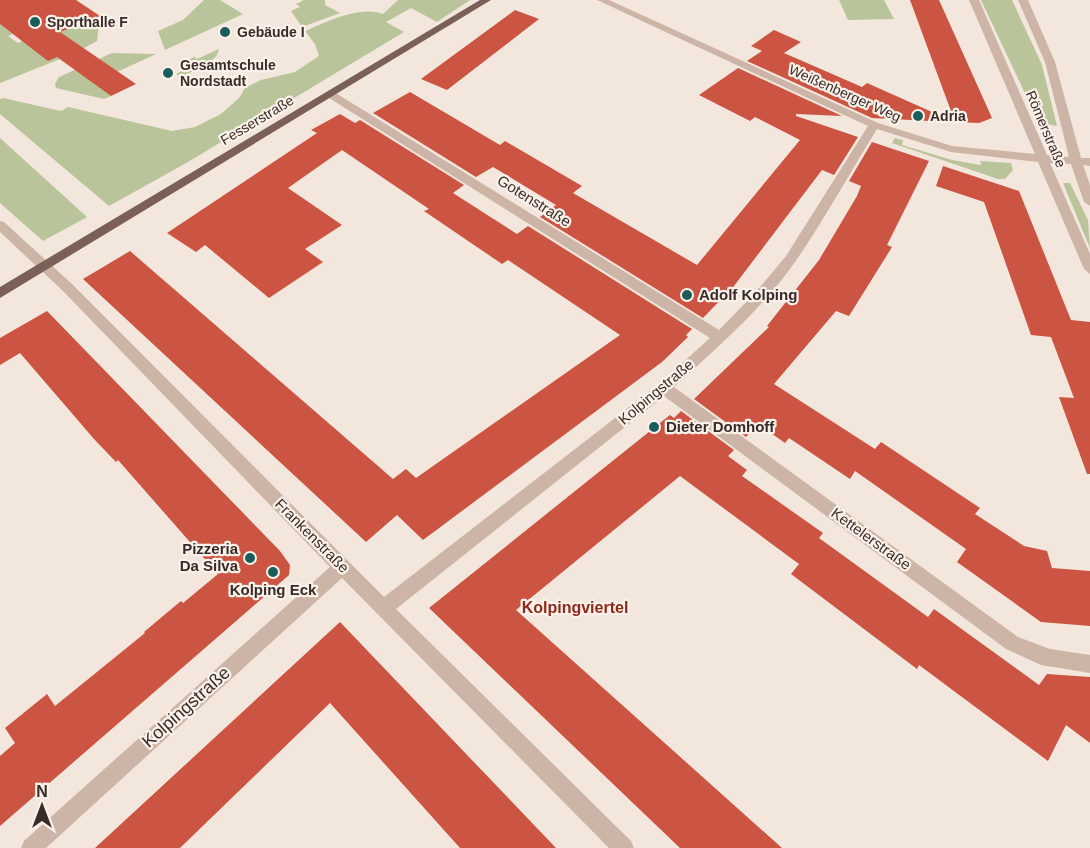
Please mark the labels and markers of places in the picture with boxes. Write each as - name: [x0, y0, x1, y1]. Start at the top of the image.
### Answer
- place label: Sporthalle F: [47, 14, 128, 30]
- marker: Sporthalle F: [28, 15, 42, 29]
- place label: Gebäude I: [237, 24, 305, 40]
- marker: Gebäude I: [218, 25, 232, 39]
- place label: Gesamtschule Nordstadt: [180, 57, 276, 89]
- marker: Gesamtschule Nordstadt: [161, 66, 175, 80]
- place label: Adria: [930, 108, 966, 124]
- marker: Adria: [911, 109, 925, 123]
- place label: Adolf Kolping: [699, 286, 797, 303]
- marker: Adolf Kolping: [680, 288, 694, 302]
- place label: Dieter Domhoff: [666, 418, 775, 435]
- marker: Dieter Domhoff: [647, 420, 661, 434]
- place label: Pizzeria Da Silva: [180, 540, 239, 574]
- marker: Pizzeria Da Silva: [243, 551, 257, 565]
- marker: Kolping Eck: [266, 565, 280, 579]
- place label: Kolping Eck: [230, 581, 317, 598]

